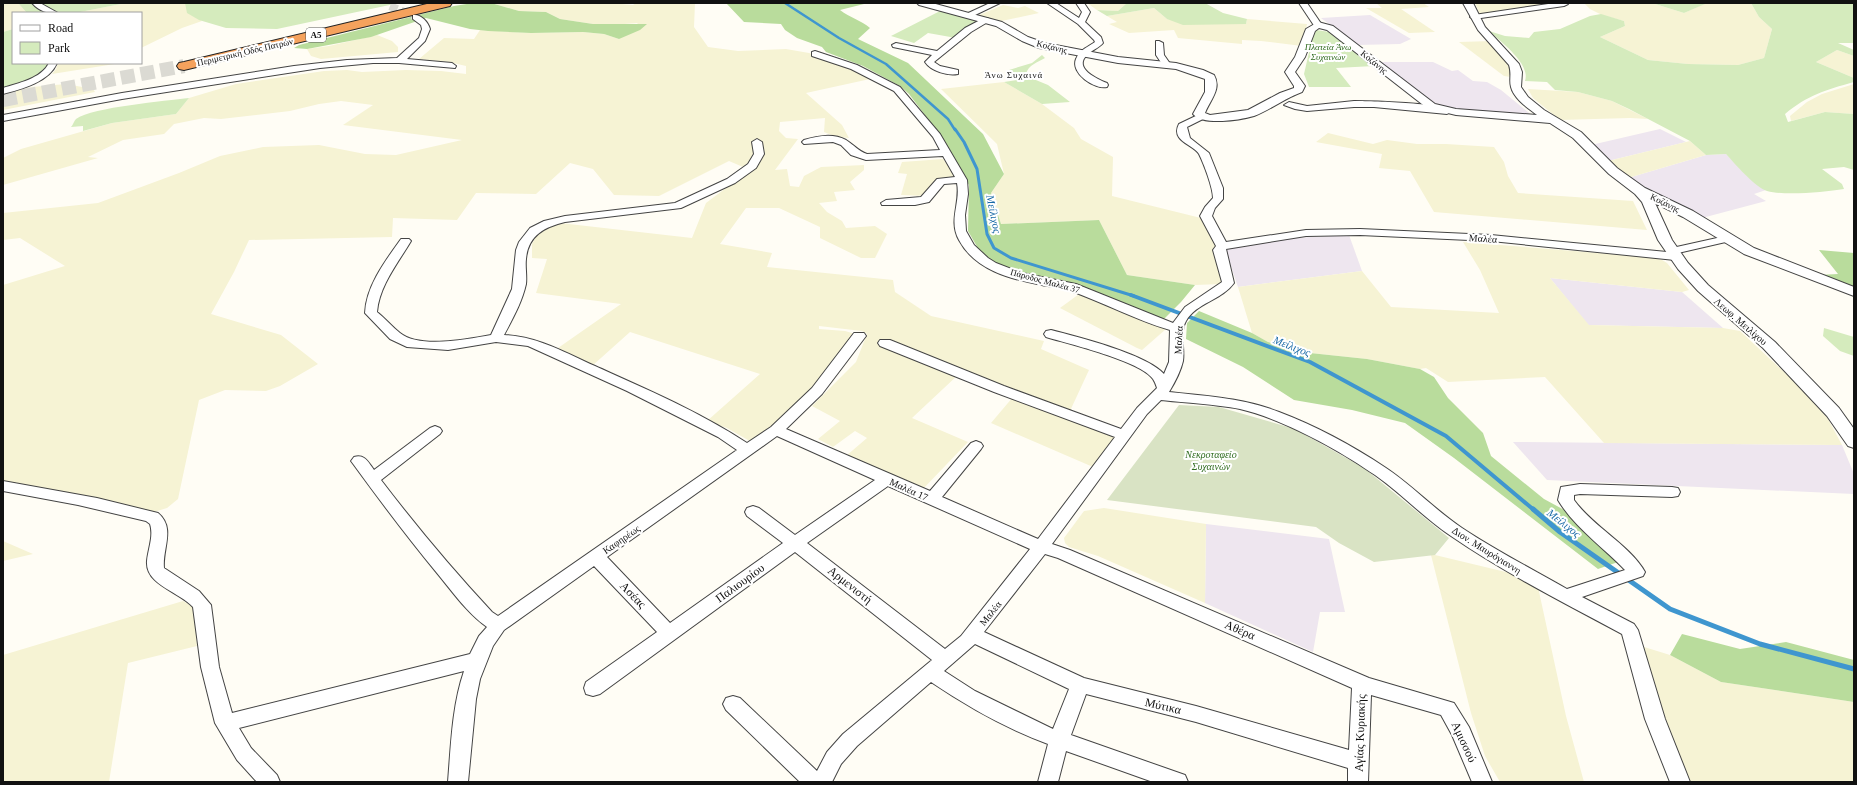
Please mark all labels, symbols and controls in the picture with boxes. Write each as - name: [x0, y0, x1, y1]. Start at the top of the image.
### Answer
- legend: [12, 12, 142, 64]
- text: Road: [48, 21, 73, 35]
- road number: Α5: [306, 28, 326, 42]
- street label: Περιμετρική Οδός Πατρών: [196, 36, 294, 68]
- street label: Κοζάνης: [1036, 38, 1069, 56]
- text: Park: [48, 41, 70, 55]
- park label: Πλατεία Άνω Συχαινών: [1304, 42, 1351, 62]
- street label: Κοζάνης: [1359, 48, 1390, 76]
- district label: Άνω Συχαινά: [985, 70, 1043, 80]
- street label: Κοζάνης: [1649, 192, 1682, 215]
- water label: Μείλιχος: [984, 193, 1004, 235]
- street label: Μαλέα: [1468, 232, 1498, 245]
- street label: Πάροδος Μαλέα 37: [1009, 267, 1081, 295]
- street label: Λεωφ. Μειλίχου: [1712, 295, 1769, 347]
- street label: Μαλέα: [1172, 325, 1185, 355]
- water label: Μείλιχος: [1271, 333, 1313, 359]
- park label: Νεκροταφείο Συχαινών: [1184, 449, 1237, 472]
- street label: Μαλέα 17: [888, 476, 930, 503]
- water label: Μείλιχος: [1544, 506, 1583, 540]
- street label: Καφηρέως: [601, 523, 642, 556]
- street label: Διον. Μαυρόγιαννη: [1450, 525, 1523, 576]
- street label: Παλιουρίου: [713, 561, 767, 605]
- street label: Αρμενιστή: [825, 563, 875, 607]
- street label: Ασέας: [617, 579, 649, 611]
- street label: Μαλέα: [977, 598, 1004, 628]
- street label: Αθέρα: [1223, 617, 1258, 643]
- street label: Αγίας Κυριακής: [1352, 694, 1368, 772]
- street label: Μύτικα: [1143, 695, 1183, 717]
- street label: Αμισσού: [1449, 719, 1479, 765]

